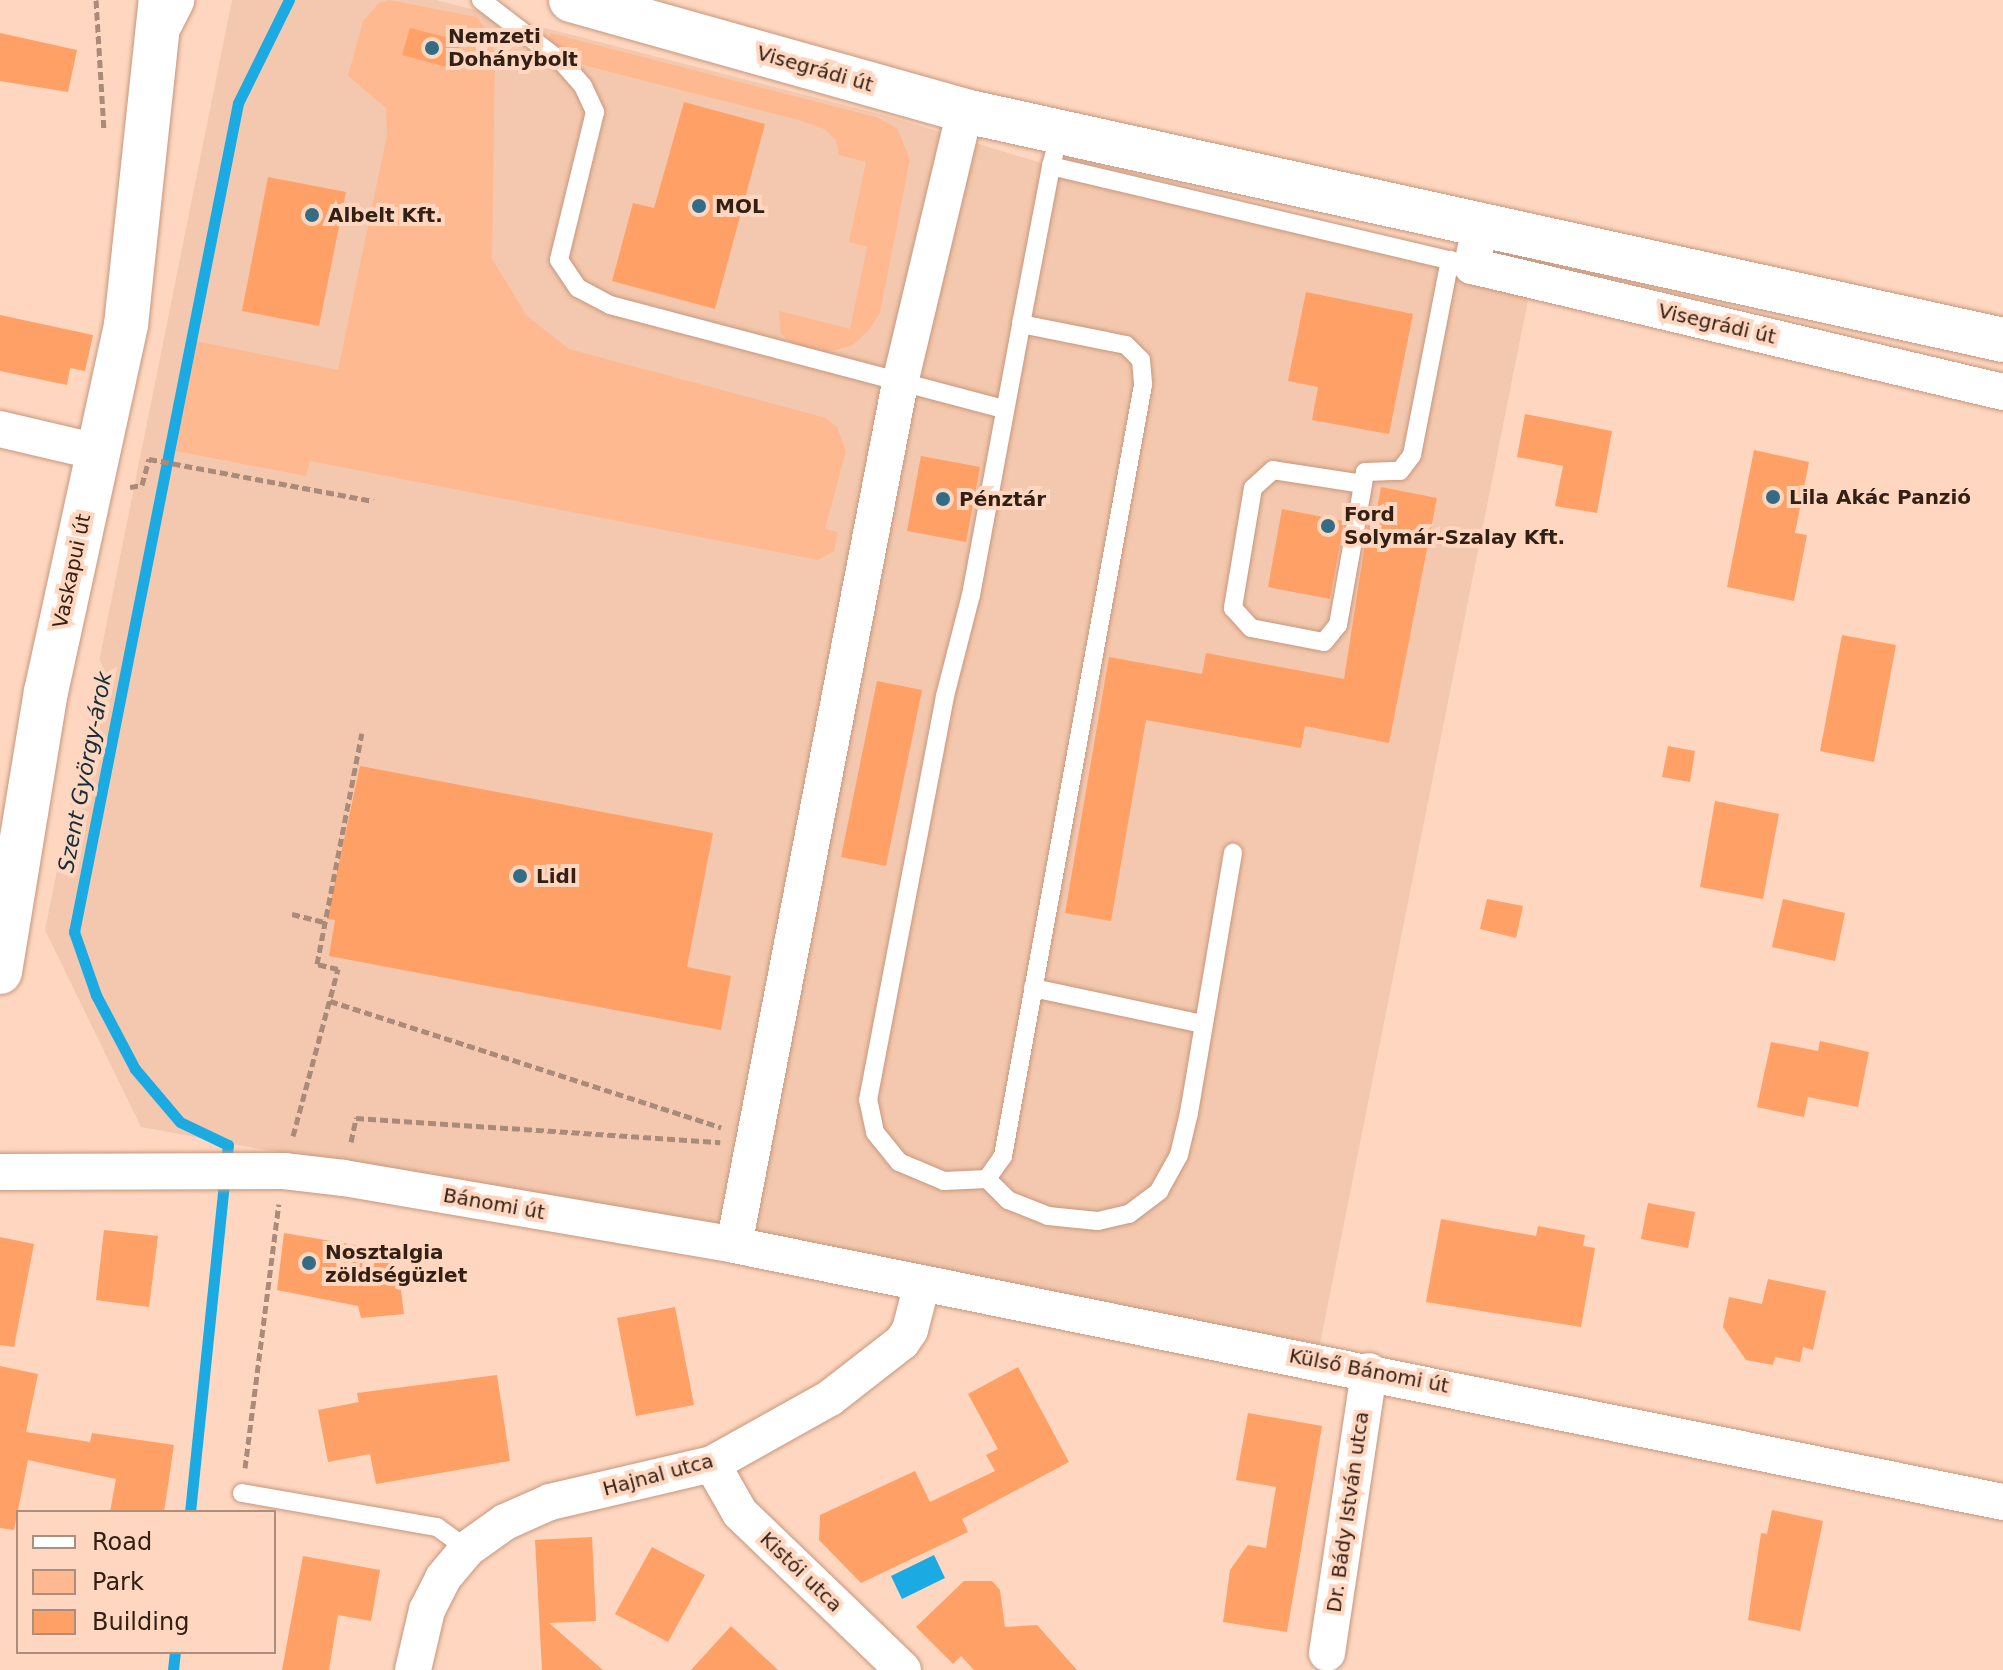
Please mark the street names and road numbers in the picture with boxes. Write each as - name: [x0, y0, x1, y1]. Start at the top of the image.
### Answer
- street label: Visegrádi út: [754, 41, 876, 97]
- street label: Visegrádi út: [1656, 299, 1778, 349]
- street label: Vaskapui út: [48, 512, 96, 630]
- street label: Bánomi út: [441, 1183, 547, 1225]
- street label: Külső Bánomi út: [1287, 1344, 1451, 1398]
- street label: Dr. Bády István utca: [1322, 1410, 1374, 1614]
- street label: Hajnal utca: [600, 1449, 716, 1501]
- street label: Kistói utca: [755, 1527, 847, 1617]

